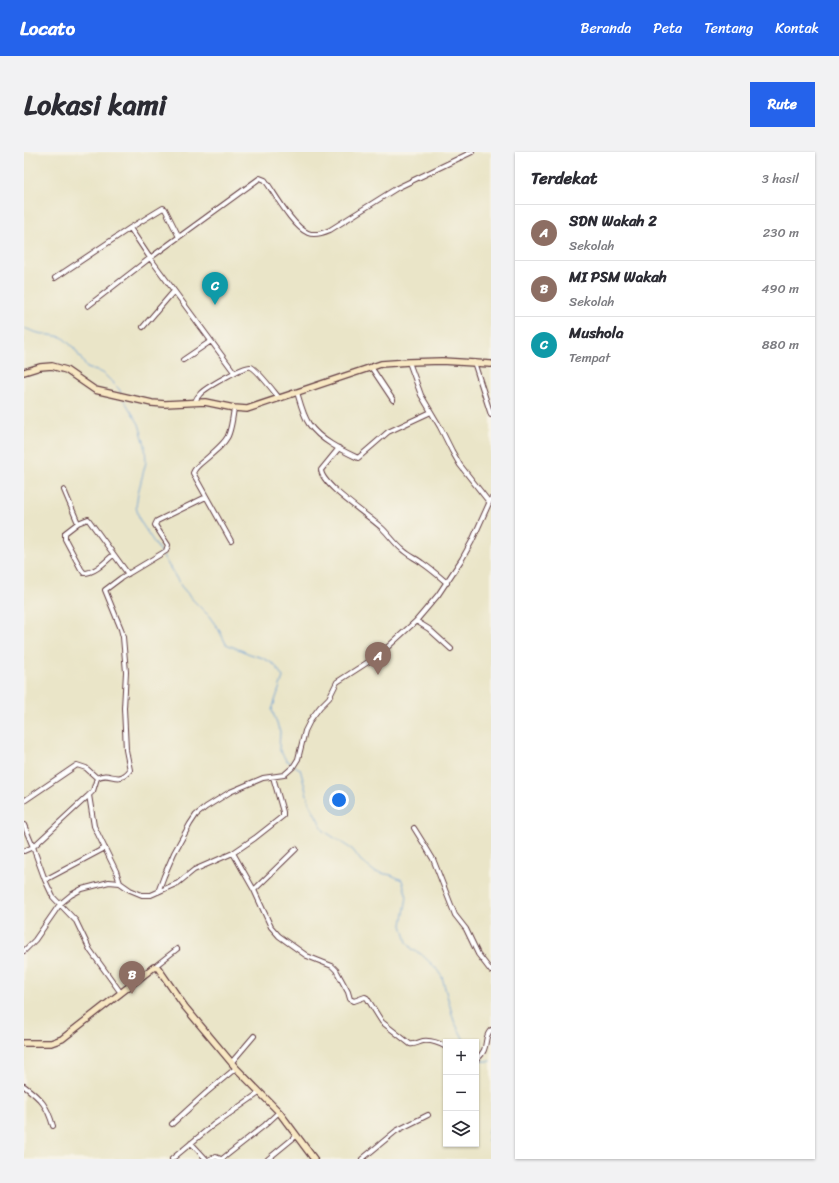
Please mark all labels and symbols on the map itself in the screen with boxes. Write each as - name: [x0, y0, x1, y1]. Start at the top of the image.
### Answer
- pin: C: [202, 272, 228, 305]
- pin: A: [365, 642, 391, 675]
- your location: [329, 790, 349, 810]
- pin: B: [119, 961, 145, 994]

